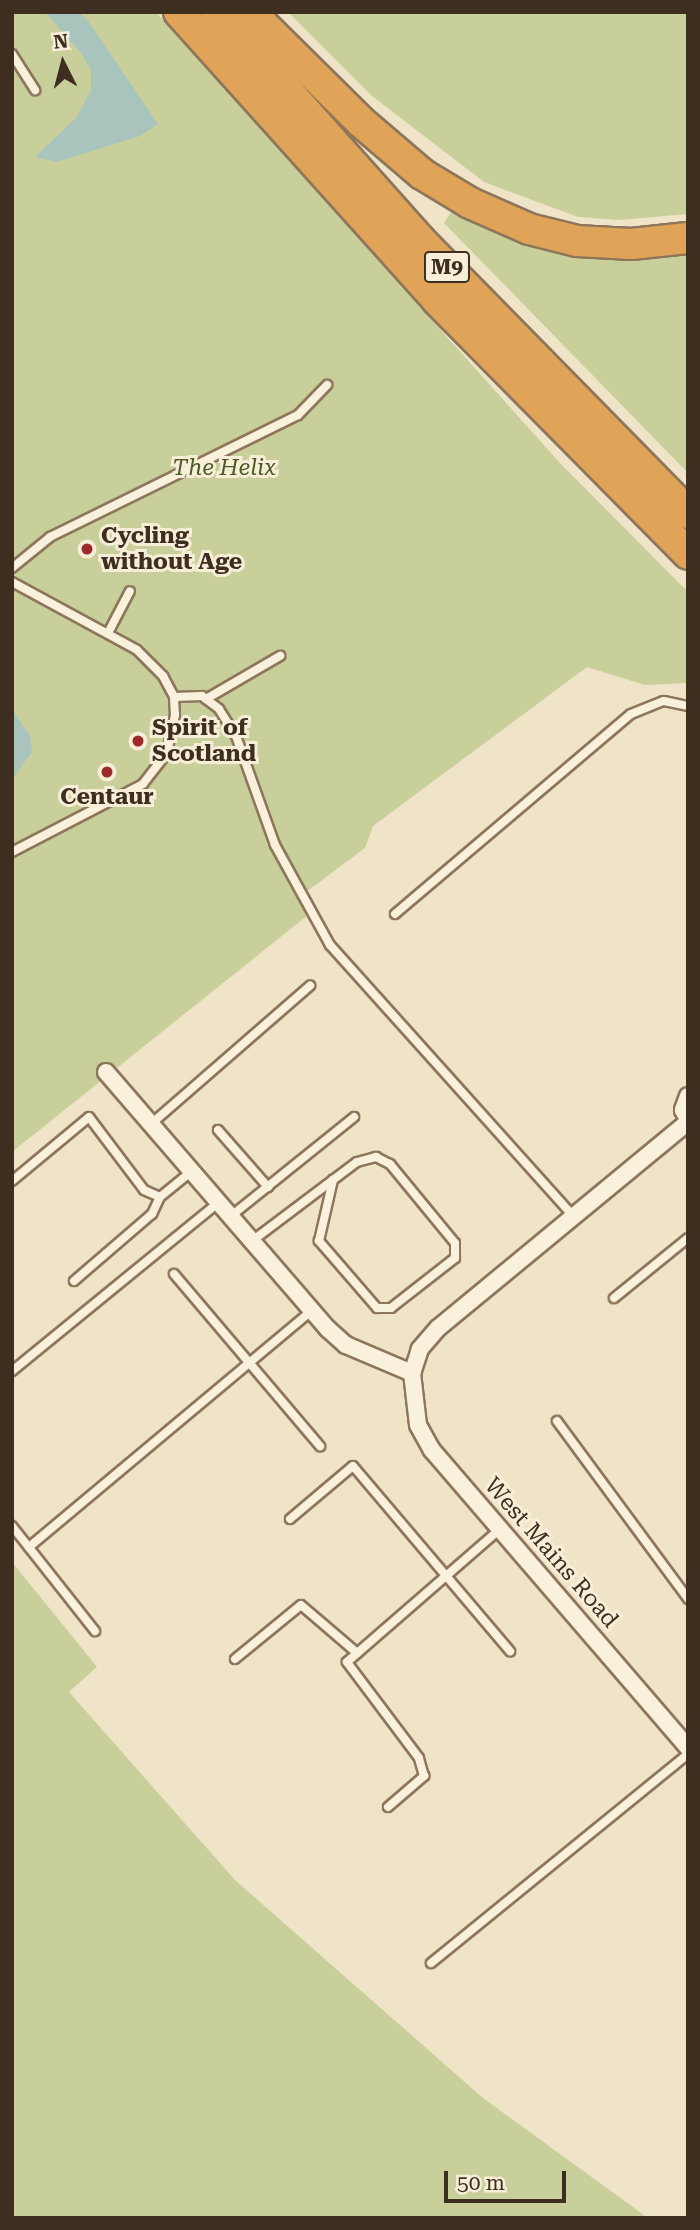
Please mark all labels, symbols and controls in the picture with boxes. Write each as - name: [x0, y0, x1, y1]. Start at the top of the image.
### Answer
- north arrow: [28, 28, 98, 98]
- text: N: [52, 29, 69, 54]
- road number: M9: [422, 250, 472, 284]
- park label: The Helix: [172, 454, 276, 482]
- place label: Cycling without Age: [101, 522, 242, 576]
- marker: Cycling without Age: [79, 541, 95, 557]
- place label: Spirit of Scotland: [152, 714, 256, 768]
- marker: Spirit of Scotland: [130, 733, 146, 749]
- marker: Centaur: [99, 764, 115, 780]
- place label: Centaur: [60, 783, 154, 811]
- street label: West Mains Road: [478, 1472, 624, 1634]
- scale bar: [448, 2156, 570, 2200]
- text: 50 m: [457, 2171, 505, 2195]

